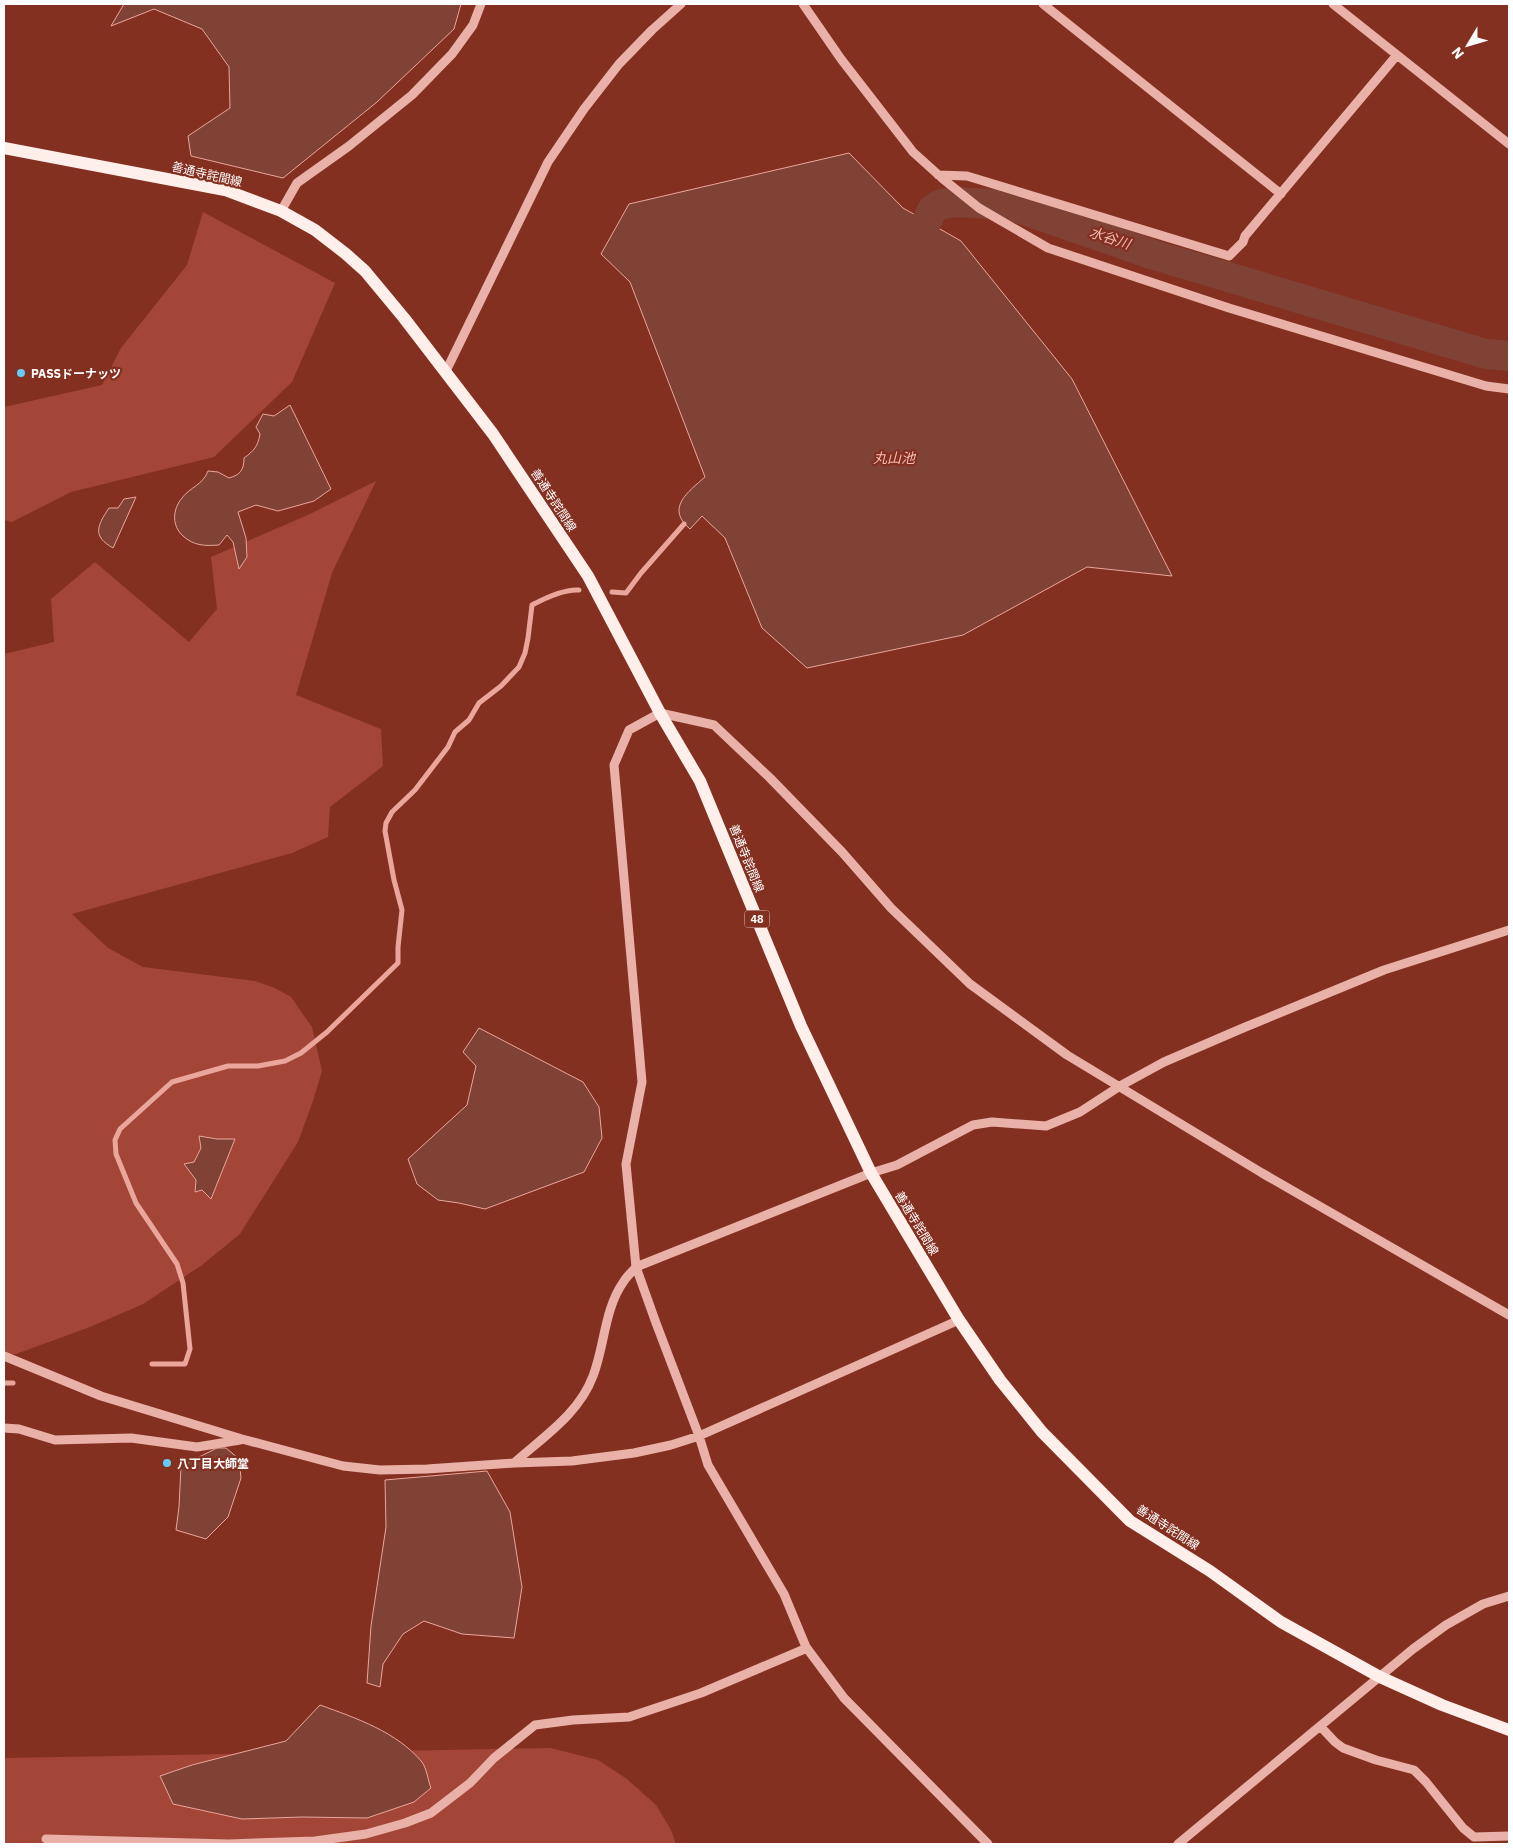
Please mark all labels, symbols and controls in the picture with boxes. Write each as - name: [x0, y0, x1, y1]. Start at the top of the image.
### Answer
- north arrow: [1443, 20, 1493, 70]
- text: N: [1448, 43, 1468, 63]
- street label: 善通寺詫間線: [170, 159, 244, 189]
- water label: 水谷川: [1087, 223, 1135, 254]
- place label: PASSドーナッツ: [31, 366, 121, 381]
- marker: PASSドーナッツ: [15, 367, 27, 379]
- water label: 丸山池: [873, 449, 917, 467]
- street label: 善通寺詫間線: [528, 466, 580, 534]
- street label: 善通寺詫間線: [727, 822, 767, 894]
- road number: 48: [744, 911, 770, 928]
- street label: 善通寺詫間線: [892, 1188, 942, 1258]
- place label: 八丁目大師堂: [177, 1456, 249, 1471]
- marker: 八丁目大師堂: [161, 1457, 173, 1469]
- street label: 善通寺詫間線: [1134, 1501, 1202, 1553]

